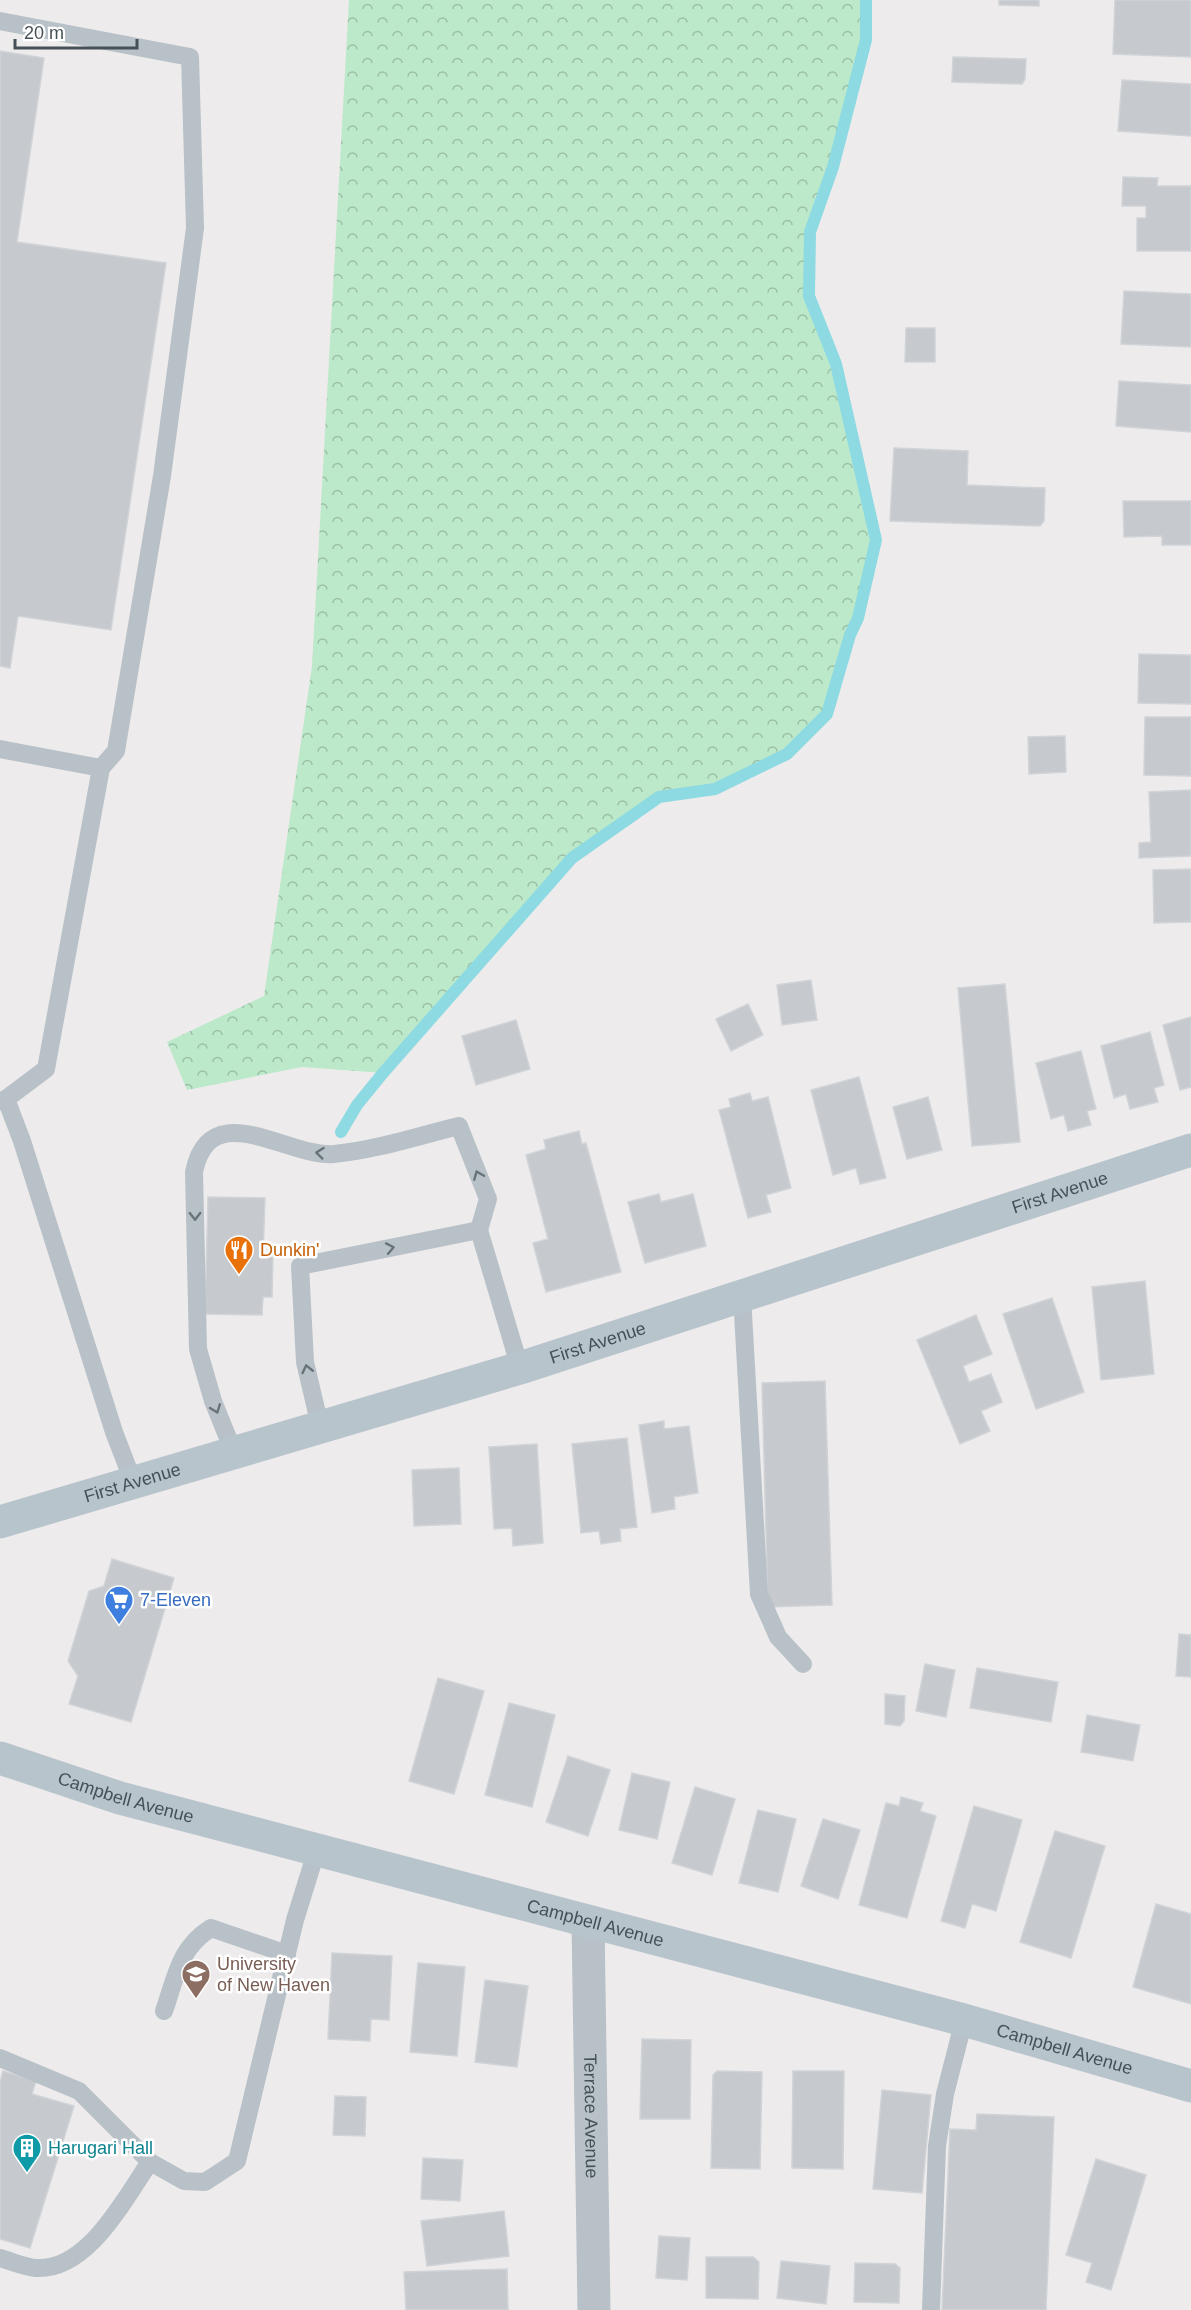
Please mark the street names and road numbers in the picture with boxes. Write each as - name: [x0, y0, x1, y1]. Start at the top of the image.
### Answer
- street label: First Avenue: [1009, 1168, 1110, 1218]
- street label: First Avenue: [547, 1318, 648, 1368]
- street label: First Avenue: [82, 1459, 183, 1507]
- street label: Campbell Avenue: [55, 1768, 196, 1827]
- street label: Campbell Avenue: [525, 1895, 666, 1951]
- street label: Campbell Avenue: [994, 2020, 1135, 2079]
- street label: Terrace Avenue: [580, 2053, 602, 2179]

